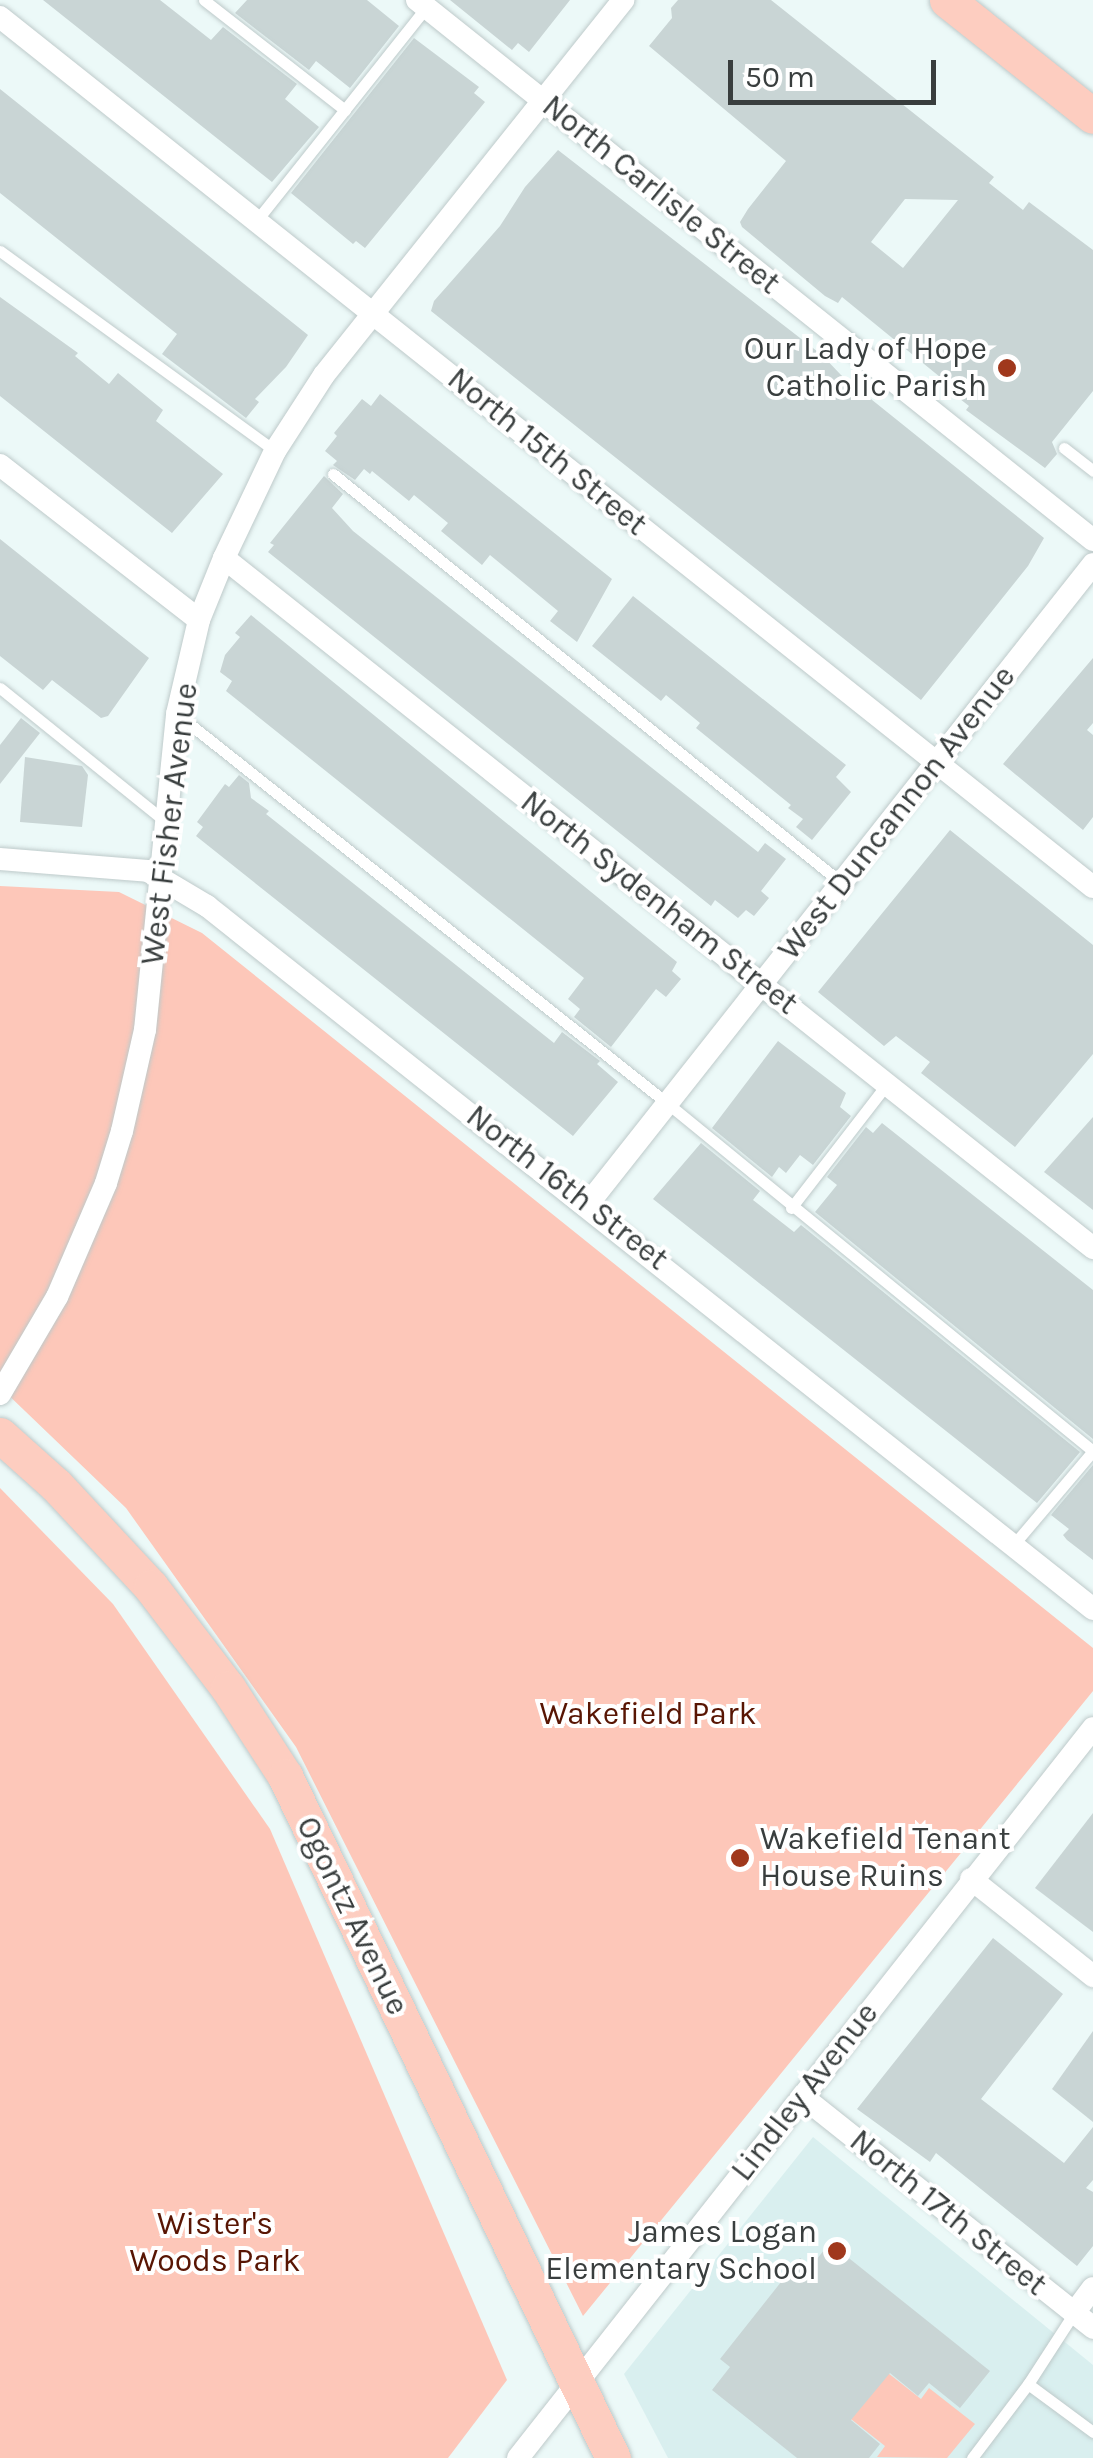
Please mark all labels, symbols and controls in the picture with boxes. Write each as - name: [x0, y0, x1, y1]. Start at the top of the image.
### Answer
- scale bar: [733, 40, 940, 102]
- text: 50 m: [745, 59, 815, 95]
- street label: North Carlisle Street: [534, 87, 788, 303]
- place label: Our Lady of Hope Catholic Parish: [744, 331, 987, 406]
- marker: Our Lady of Hope Catholic Parish: [996, 357, 1018, 379]
- street label: North 15th Street: [440, 360, 654, 544]
- street label: West Duncannon Avenue: [770, 658, 1024, 968]
- street label: West Fisher Avenue: [134, 681, 206, 967]
- street label: North Sydenham Street: [513, 783, 805, 1023]
- street label: North 16th Street: [458, 1097, 676, 1279]
- park label: Wakefield Park: [539, 1695, 757, 1733]
- street label: Ogontz Avenue: [287, 1811, 417, 2021]
- place label: Wakefield Tenant House Ruins: [760, 1821, 1010, 1896]
- marker: Wakefield Tenant House Ruins: [729, 1847, 751, 1869]
- street label: Lindley Avenue: [723, 1995, 887, 2189]
- street label: North 17th Street: [842, 2122, 1054, 2304]
- park label: Wister's Woods Park: [130, 2206, 300, 2281]
- place label: James Logan Elementary School: [545, 2214, 817, 2289]
- marker: James Logan Elementary School: [826, 2240, 848, 2262]

